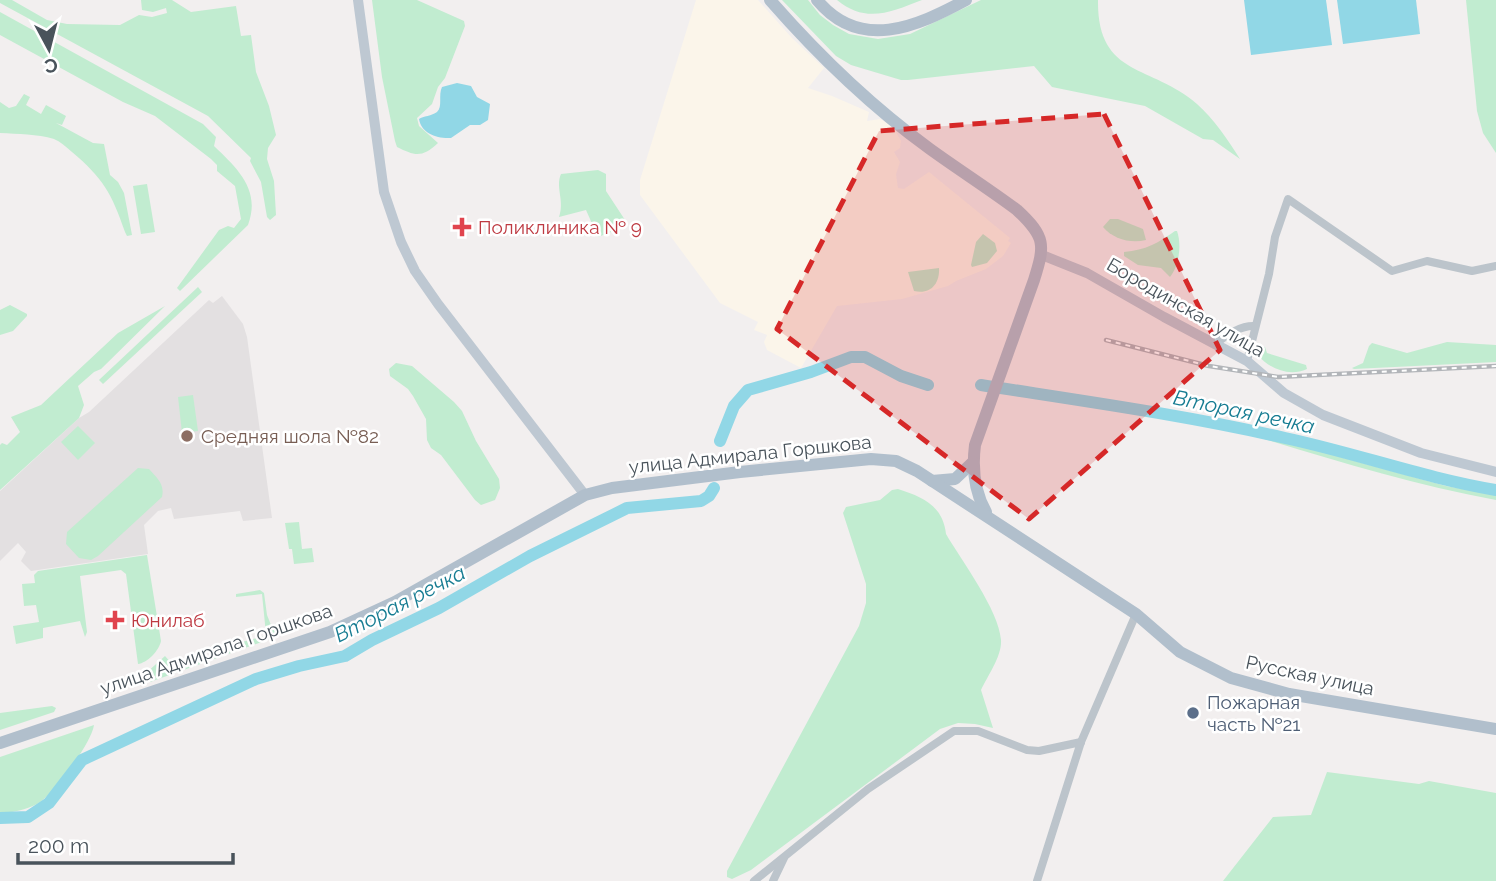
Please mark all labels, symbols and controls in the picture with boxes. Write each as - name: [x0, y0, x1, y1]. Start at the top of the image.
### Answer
- north arrow: [14, 14, 84, 84]
- text: С: [43, 54, 59, 78]
- place label: Поликлиника № 9: [478, 216, 642, 238]
- marker: Поликлиника № 9: [452, 217, 472, 237]
- street label: Бородинская улица: [1103, 253, 1269, 361]
- water label: Вторая речка: [1171, 384, 1317, 439]
- place label: Средняя шола №82: [201, 425, 379, 447]
- marker: Средняя шола №82: [179, 428, 195, 444]
- street label: улица Адмирала Горшкова: [628, 430, 872, 478]
- water label: Вторая речка: [330, 560, 470, 647]
- street label: улица Адмирала Горшкова: [97, 599, 335, 699]
- place label: Юнилаб: [131, 609, 205, 631]
- marker: Юнилаб: [105, 610, 125, 630]
- street label: Русская улица: [1244, 651, 1376, 699]
- place label: Пожарная часть №21: [1207, 691, 1300, 735]
- marker: Пожарная часть №21: [1185, 705, 1201, 721]
- scale bar: [18, 822, 233, 866]
- text: 200 m: [28, 833, 89, 858]

